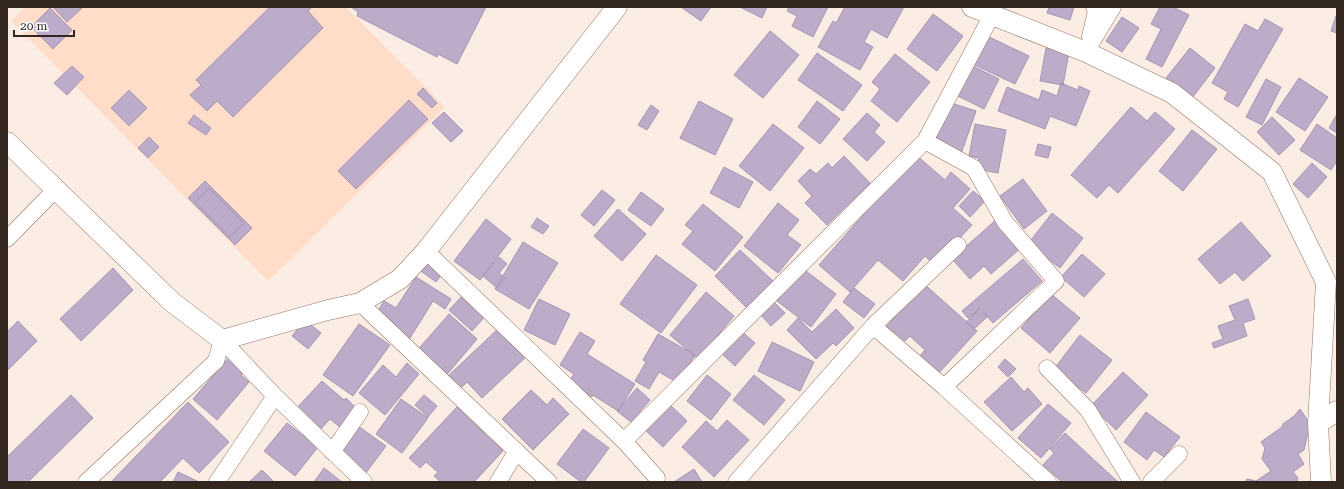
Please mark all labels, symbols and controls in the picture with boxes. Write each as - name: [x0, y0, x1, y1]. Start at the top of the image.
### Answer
- scale bar: [14, 12, 74, 38]
- text: 20 m: [20, 19, 47, 33]

